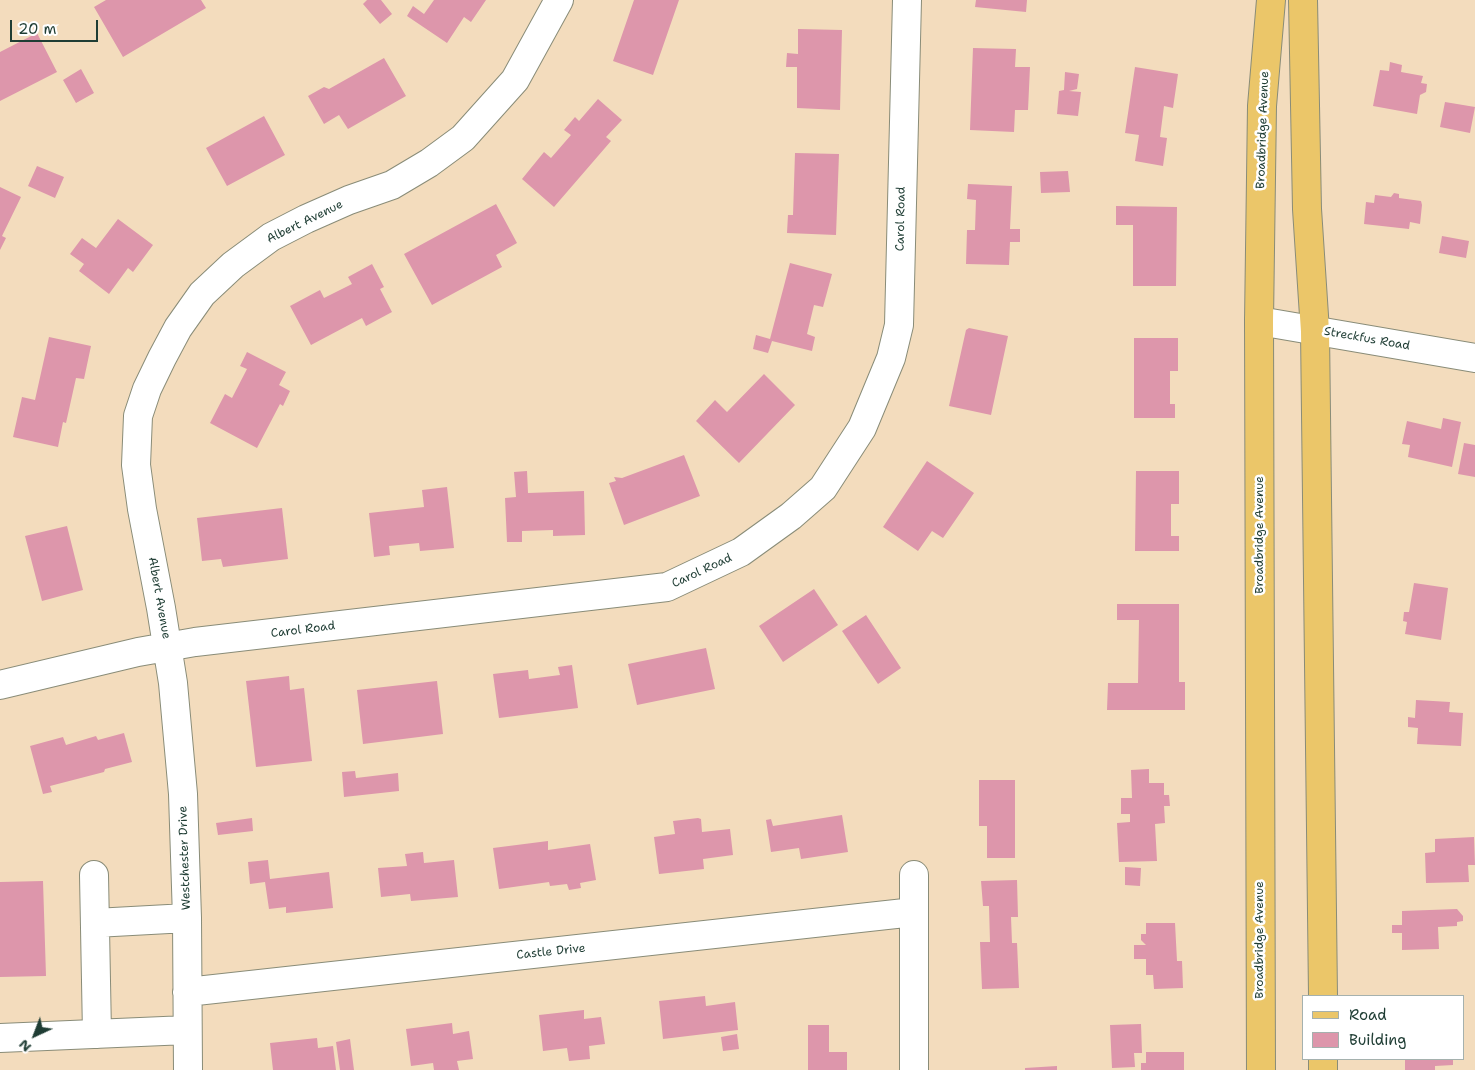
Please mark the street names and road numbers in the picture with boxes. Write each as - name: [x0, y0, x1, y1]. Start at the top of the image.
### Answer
- street label: Broadbridge Avenue: [1254, 71, 1272, 189]
- street label: Carol Road: [893, 187, 909, 251]
- street label: Albert Avenue: [265, 197, 345, 247]
- street label: Streckfus Road: [1323, 324, 1411, 354]
- street label: Broadbridge Avenue: [1253, 476, 1267, 594]
- street label: Carol Road: [670, 551, 734, 591]
- street label: Albert Avenue: [145, 556, 173, 640]
- street label: Carol Road: [270, 619, 336, 641]
- street label: Westchester Drive: [176, 806, 194, 910]
- street label: Broadbridge Avenue: [1253, 881, 1267, 999]
- street label: Castle Drive: [516, 941, 586, 963]

